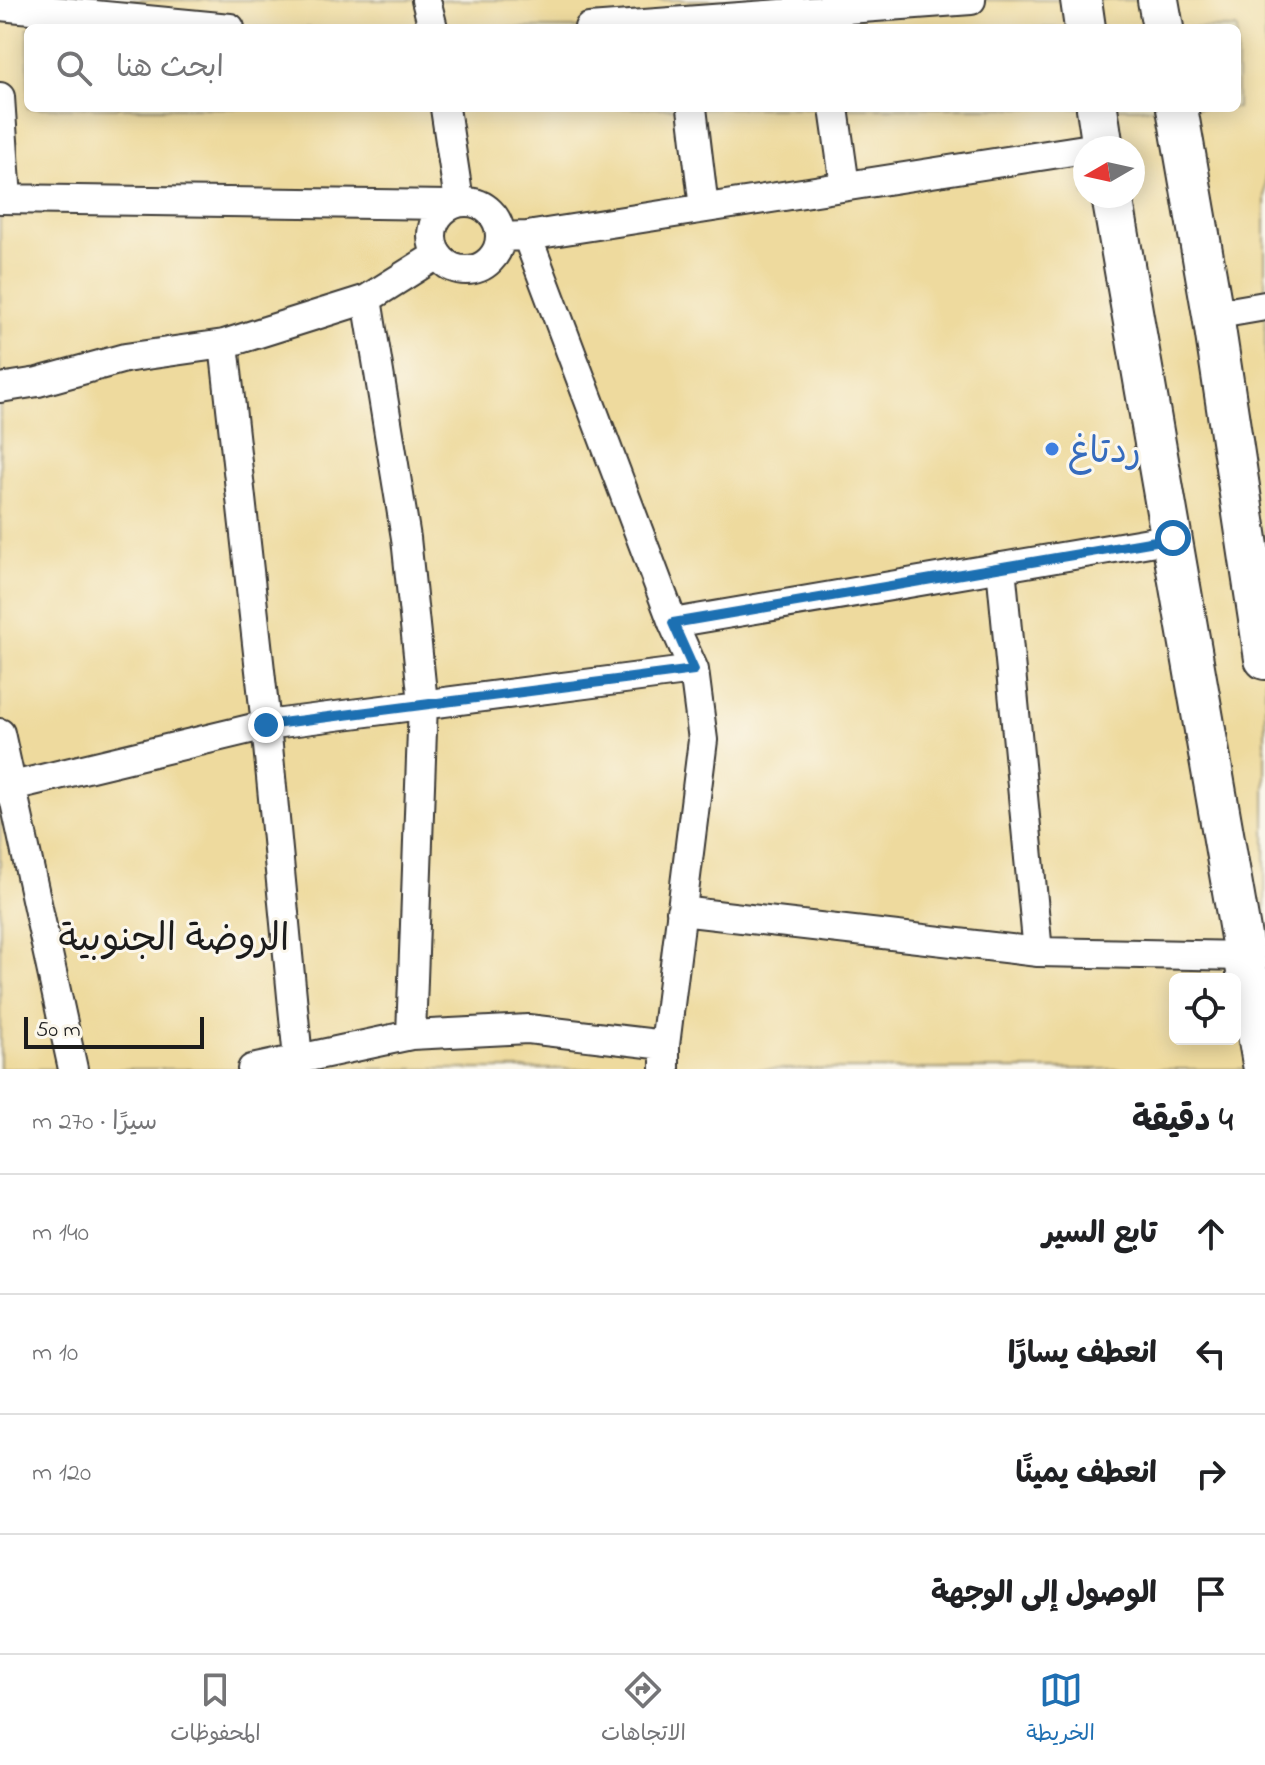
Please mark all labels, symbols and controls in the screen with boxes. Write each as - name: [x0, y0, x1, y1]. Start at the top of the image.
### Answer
- search box: [24, 24, 1241, 112]
- icon: search: [52, 46, 96, 90]
- text: ابحث هنا: [116, 47, 224, 91]
- north arrow: [1073, 136, 1145, 208]
- place label: ردتاغ: [1068, 427, 1141, 480]
- marker: ردتاغ: [1043, 440, 1061, 458]
- route start: [1155, 520, 1191, 556]
- route end: [248, 707, 284, 743]
- district label: الروضة الجنوبية: [58, 913, 290, 969]
- map controls: [1169, 973, 1241, 1045]
- button: locate: [1169, 973, 1241, 1045]
- scale bar: [24, 1013, 204, 1049]
- text: 50 m: [36, 1015, 81, 1047]
- text: 4 دقيقة: [1132, 1097, 1233, 1147]
- text: سيرًا · 270 m: [32, 1104, 157, 1142]
- icon: ahead: [1189, 1212, 1233, 1256]
- text: تابع السير: [1043, 1213, 1157, 1257]
- text: 140 m: [32, 1215, 89, 1253]
- icon: left: [1189, 1332, 1233, 1376]
- text: انعطف يسارًا: [1008, 1333, 1157, 1377]
- text: 10 m: [32, 1335, 78, 1373]
- icon: right: [1189, 1452, 1233, 1496]
- text: انعطف يمينًا: [1016, 1453, 1157, 1497]
- text: 120 m: [32, 1455, 91, 1493]
- icon: arrive: [1189, 1572, 1233, 1616]
- text: الوصول إلى الوجهة: [931, 1573, 1157, 1617]
- tab: المحفوظات: [170, 1668, 261, 1752]
- tab: الاتجاهات: [601, 1668, 686, 1752]
- tab: الخريطة: [1026, 1668, 1095, 1752]

